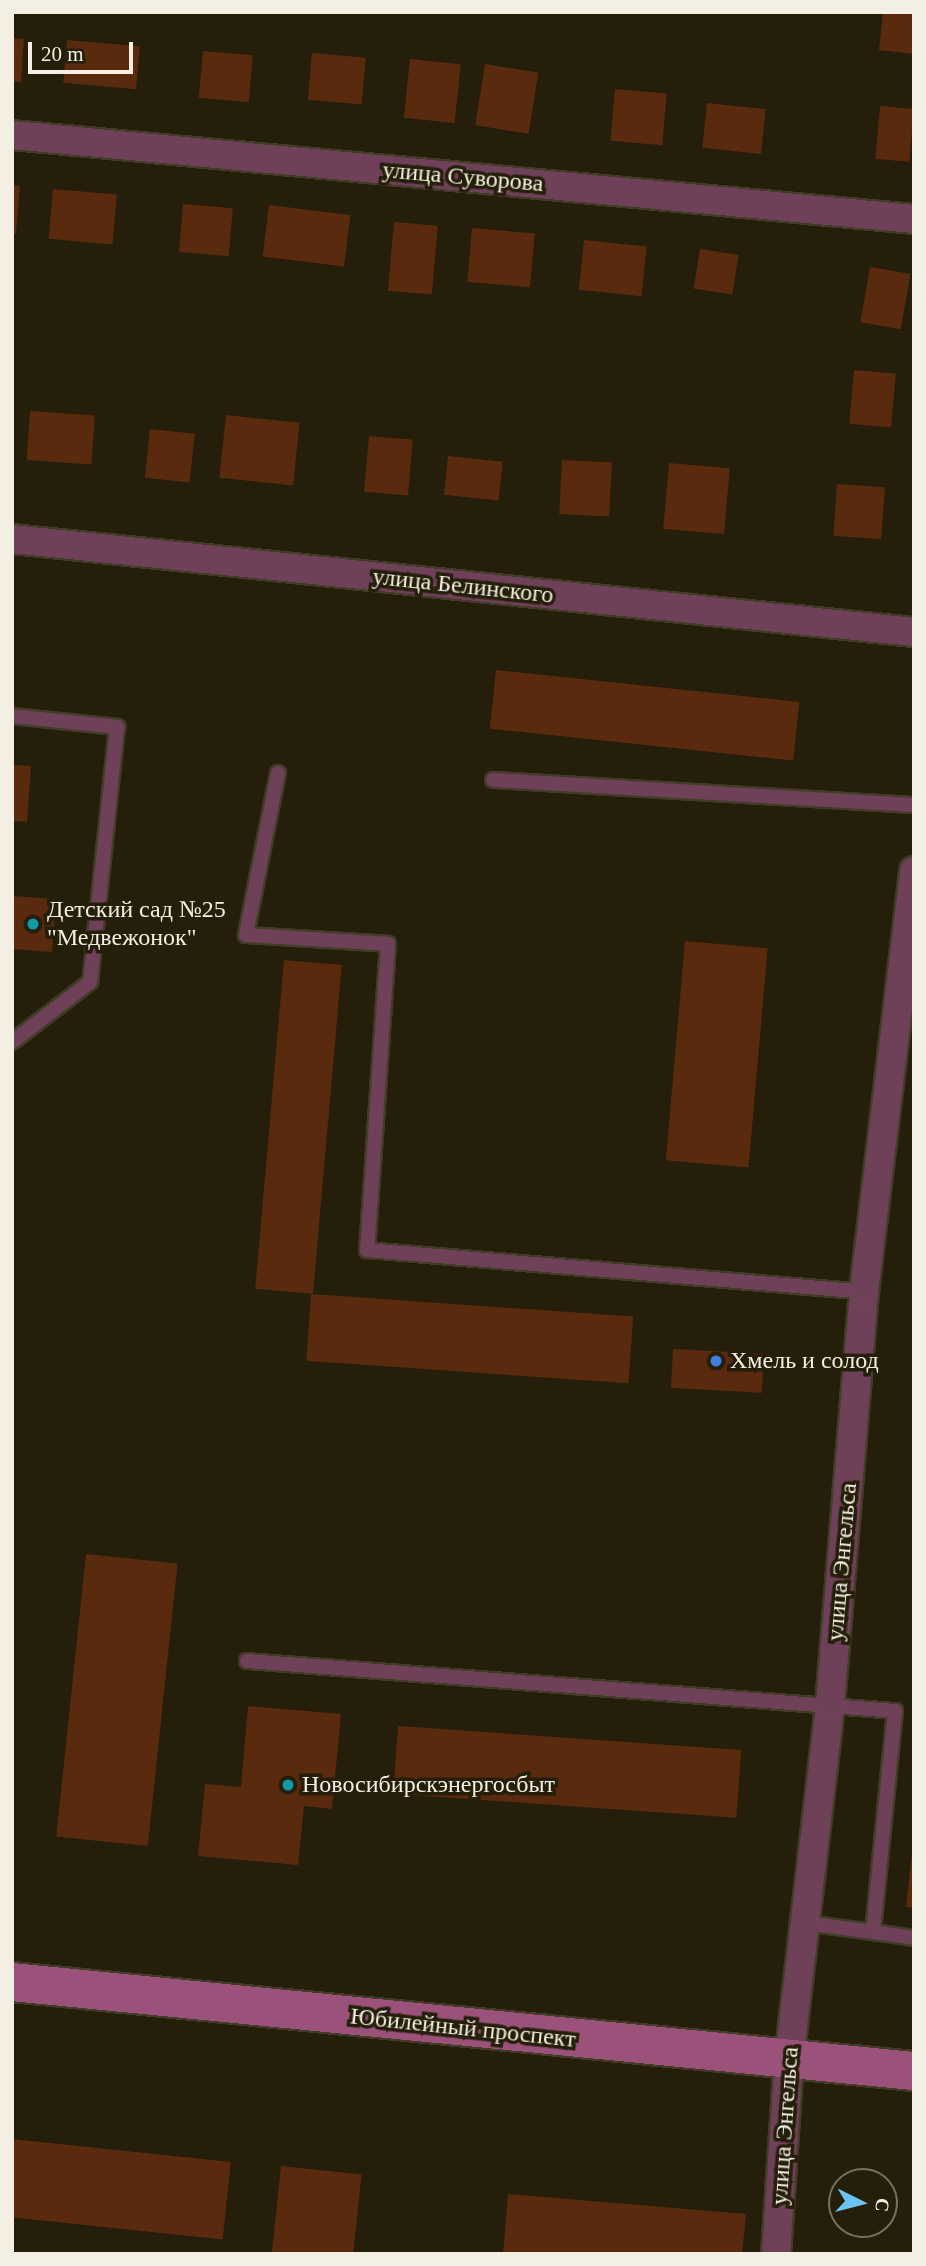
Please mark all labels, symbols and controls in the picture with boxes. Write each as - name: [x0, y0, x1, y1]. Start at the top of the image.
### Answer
- scale bar: [32, 28, 136, 72]
- text: 20 m: [41, 42, 84, 66]
- street label: улица Суворова: [381, 156, 545, 198]
- street label: улица Белинского: [371, 562, 555, 610]
- place label: Детский сад №25 "Медвежонок": [47, 896, 226, 952]
- marker: Детский сад №25 "Медвежонок": [25, 916, 41, 932]
- place label: Хмель и солод: [730, 1347, 879, 1375]
- marker: Хмель и солод: [708, 1353, 724, 1369]
- street label: улица Энгельса: [821, 1482, 863, 1642]
- place label: Новосибирскэнергосбыт: [302, 1771, 555, 1799]
- marker: Новосибирскэнергосбыт: [280, 1777, 296, 1793]
- street label: Юбилейный проспект: [349, 2002, 577, 2054]
- street label: улица Энгельса: [765, 2046, 805, 2206]
- north arrow: [828, 2168, 898, 2238]
- text: С: [871, 2197, 894, 2213]

